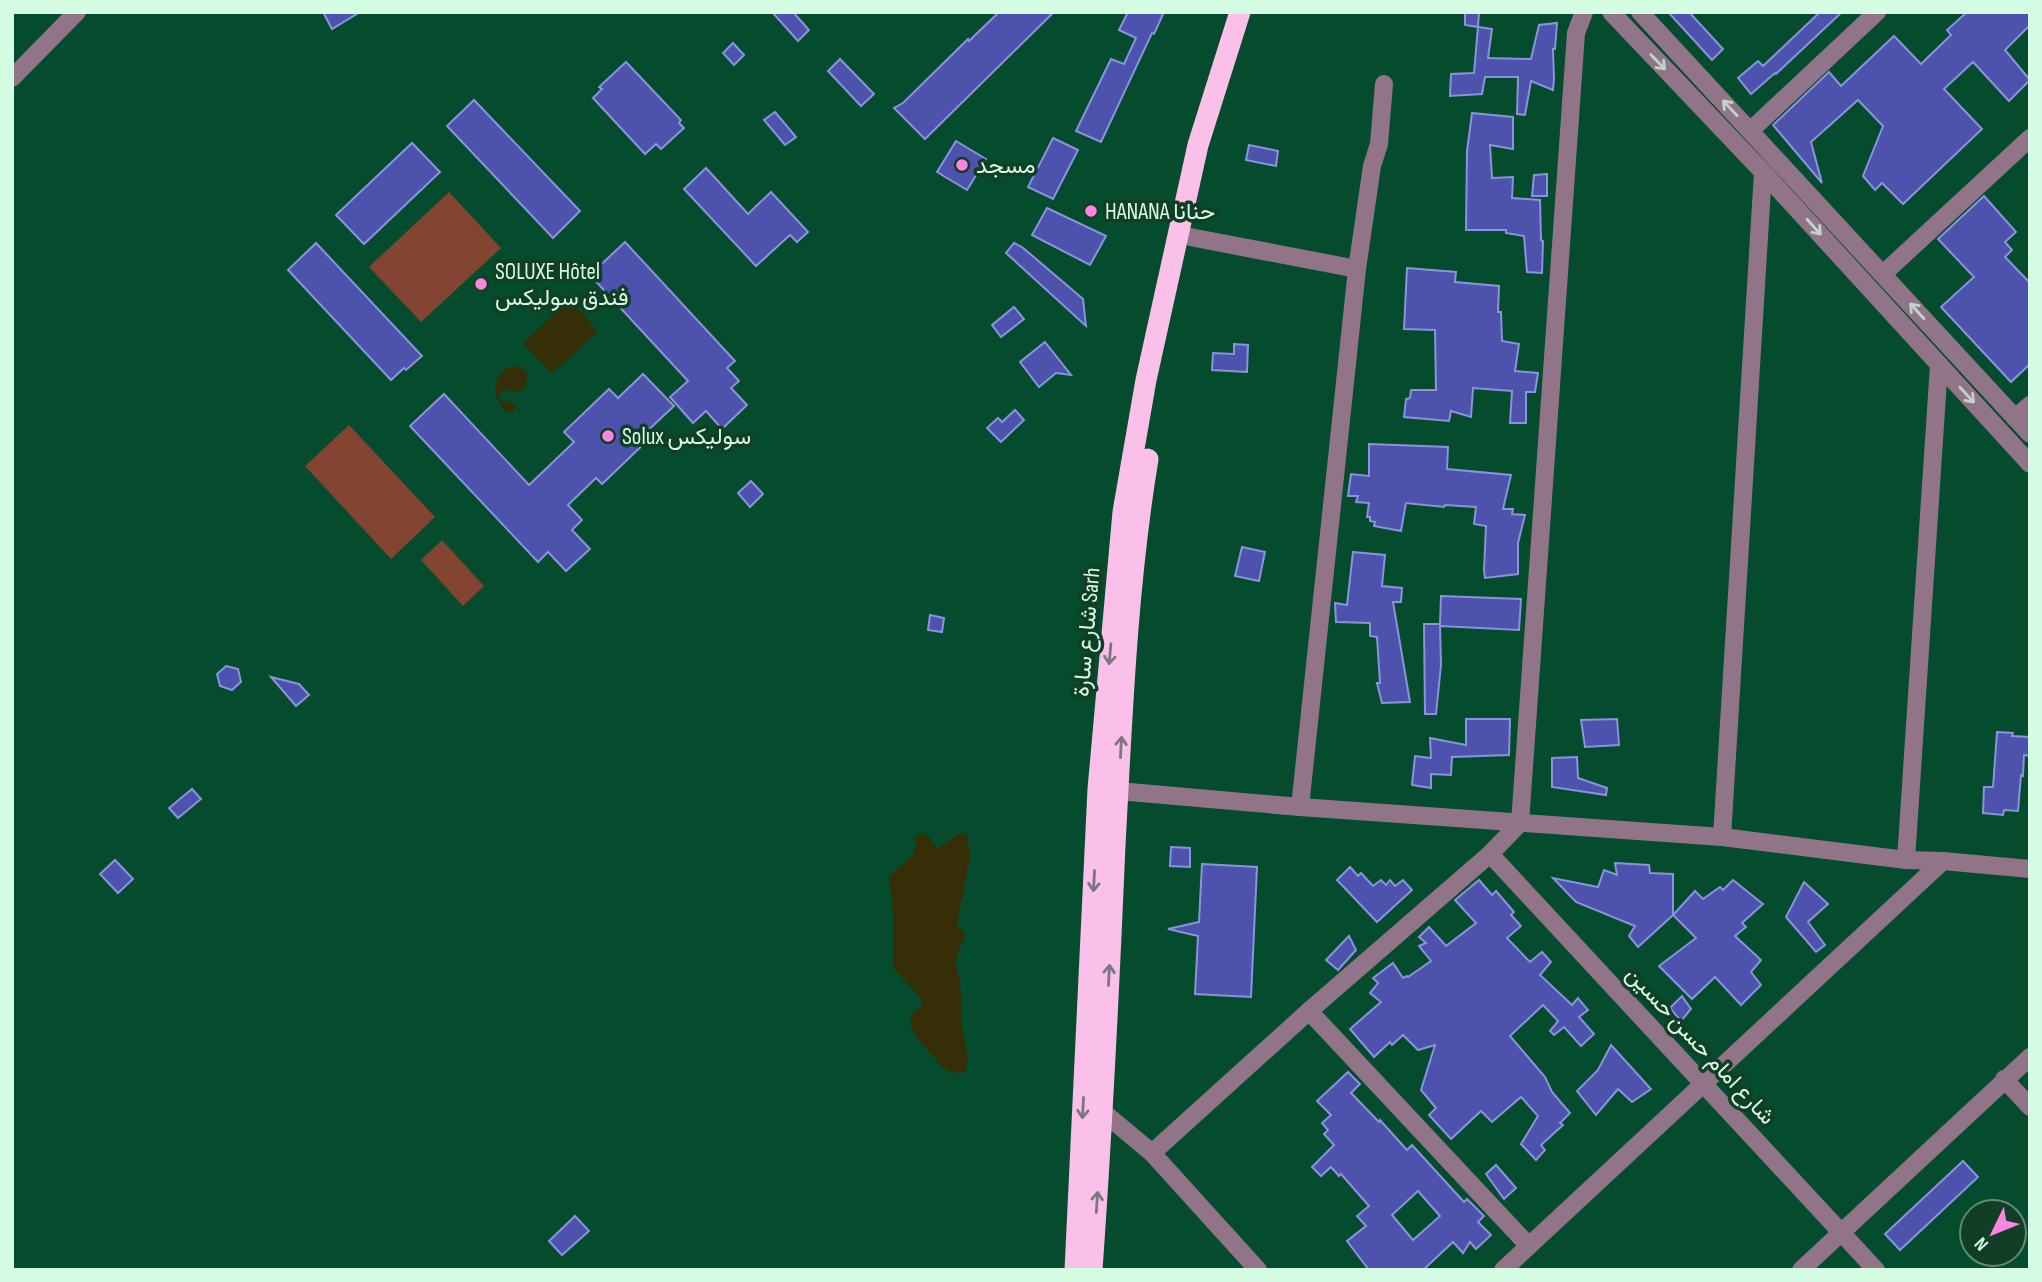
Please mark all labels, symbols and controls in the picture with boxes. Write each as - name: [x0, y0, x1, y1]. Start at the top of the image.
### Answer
- one-way arrow: [1650, 53, 1667, 70]
- one-way arrow: [1722, 99, 1738, 117]
- place label: مسجد: [976, 152, 1036, 180]
- marker: مسجد: [954, 157, 970, 173]
- place label: HANANA حنانا: [1105, 198, 1215, 226]
- marker: HANANA حنانا: [1083, 203, 1099, 219]
- one-way arrow: [1806, 218, 1822, 236]
- place label: SOLUXE Hôtel فندق سوليكس: [495, 258, 629, 312]
- marker: SOLUXE Hôtel فندق سوليكس: [473, 276, 489, 292]
- one-way arrow: [1909, 302, 1925, 320]
- one-way arrow: [1959, 386, 1976, 403]
- place label: Solux سوليكس: [622, 423, 751, 451]
- marker: Solux سوليكس: [600, 428, 616, 444]
- street label: شارع سارة Sarh: [1067, 566, 1108, 698]
- one-way arrow: [1103, 642, 1116, 665]
- one-way arrow: [1114, 736, 1127, 759]
- one-way arrow: [1087, 869, 1100, 892]
- street label: شارع امام حسن حسين: [1619, 961, 1781, 1131]
- one-way arrow: [1103, 963, 1116, 986]
- one-way arrow: [1076, 1096, 1089, 1119]
- one-way arrow: [1091, 1191, 1104, 1213]
- north arrow: [1958, 1198, 2028, 1268]
- text: N: [1970, 1232, 1994, 1255]

